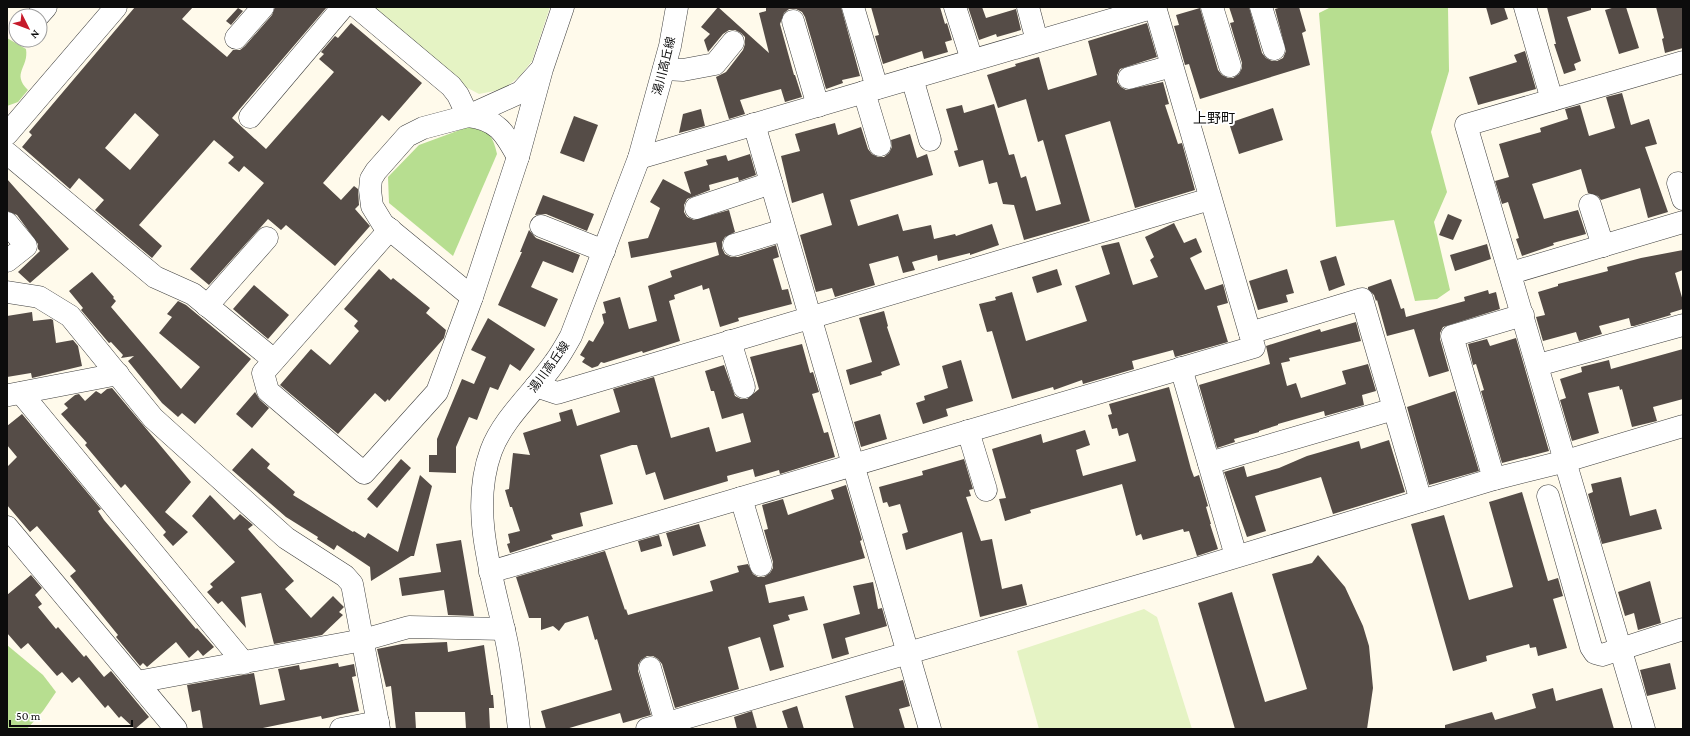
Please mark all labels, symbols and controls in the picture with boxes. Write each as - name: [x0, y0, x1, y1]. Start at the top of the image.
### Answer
- north arrow: [8, 8, 48, 48]
- text: N: [28, 28, 42, 42]
- street label: 湯川高丘線: [650, 35, 678, 97]
- district label: 上野町: [1193, 110, 1235, 126]
- street label: 湯川高丘線: [526, 339, 572, 395]
- scale bar: [10, 702, 132, 728]
- text: 50 m: [16, 709, 41, 723]

